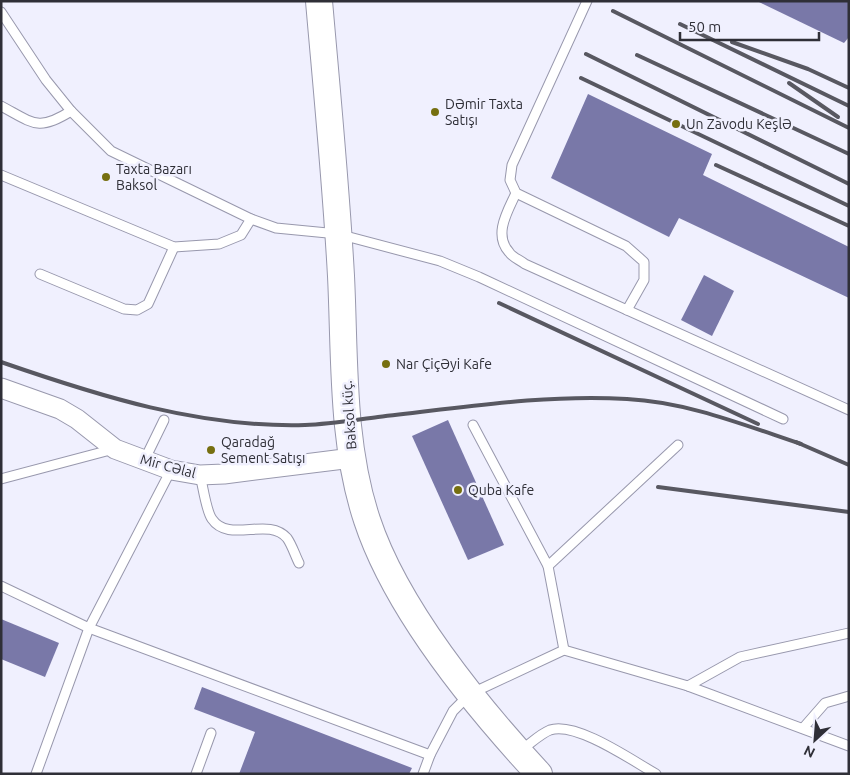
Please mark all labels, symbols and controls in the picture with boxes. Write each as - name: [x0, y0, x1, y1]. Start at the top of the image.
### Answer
- scale bar: [680, 10, 819, 42]
- text: 50 m: [688, 18, 721, 35]
- place label: Dəmir Taxta Satışı: [445, 96, 523, 128]
- marker: Dəmir Taxta Satışı: [429, 106, 441, 118]
- place label: Un Zavodu Keşlə: [686, 116, 792, 132]
- marker: Un Zavodu Keşlə: [670, 118, 682, 130]
- place label: Taxta Bazarı Baksol: [116, 161, 192, 193]
- marker: Taxta Bazarı Baksol: [100, 171, 112, 183]
- place label: Nar Çiçəyi Kafe: [396, 356, 492, 372]
- marker: Nar Çiçəyi Kafe: [380, 358, 392, 370]
- street label: Baksol küç.: [339, 380, 359, 450]
- place label: Qaradağ Sement Satışı: [221, 434, 306, 466]
- marker: Qaradağ Sement Satışı: [205, 444, 217, 456]
- street label: Mir Cəlal: [138, 451, 198, 481]
- place label: Quba Kafe: [468, 482, 534, 498]
- marker: Quba Kafe: [452, 484, 464, 496]
- north arrow: [790, 715, 840, 765]
- text: N: [801, 742, 818, 761]

